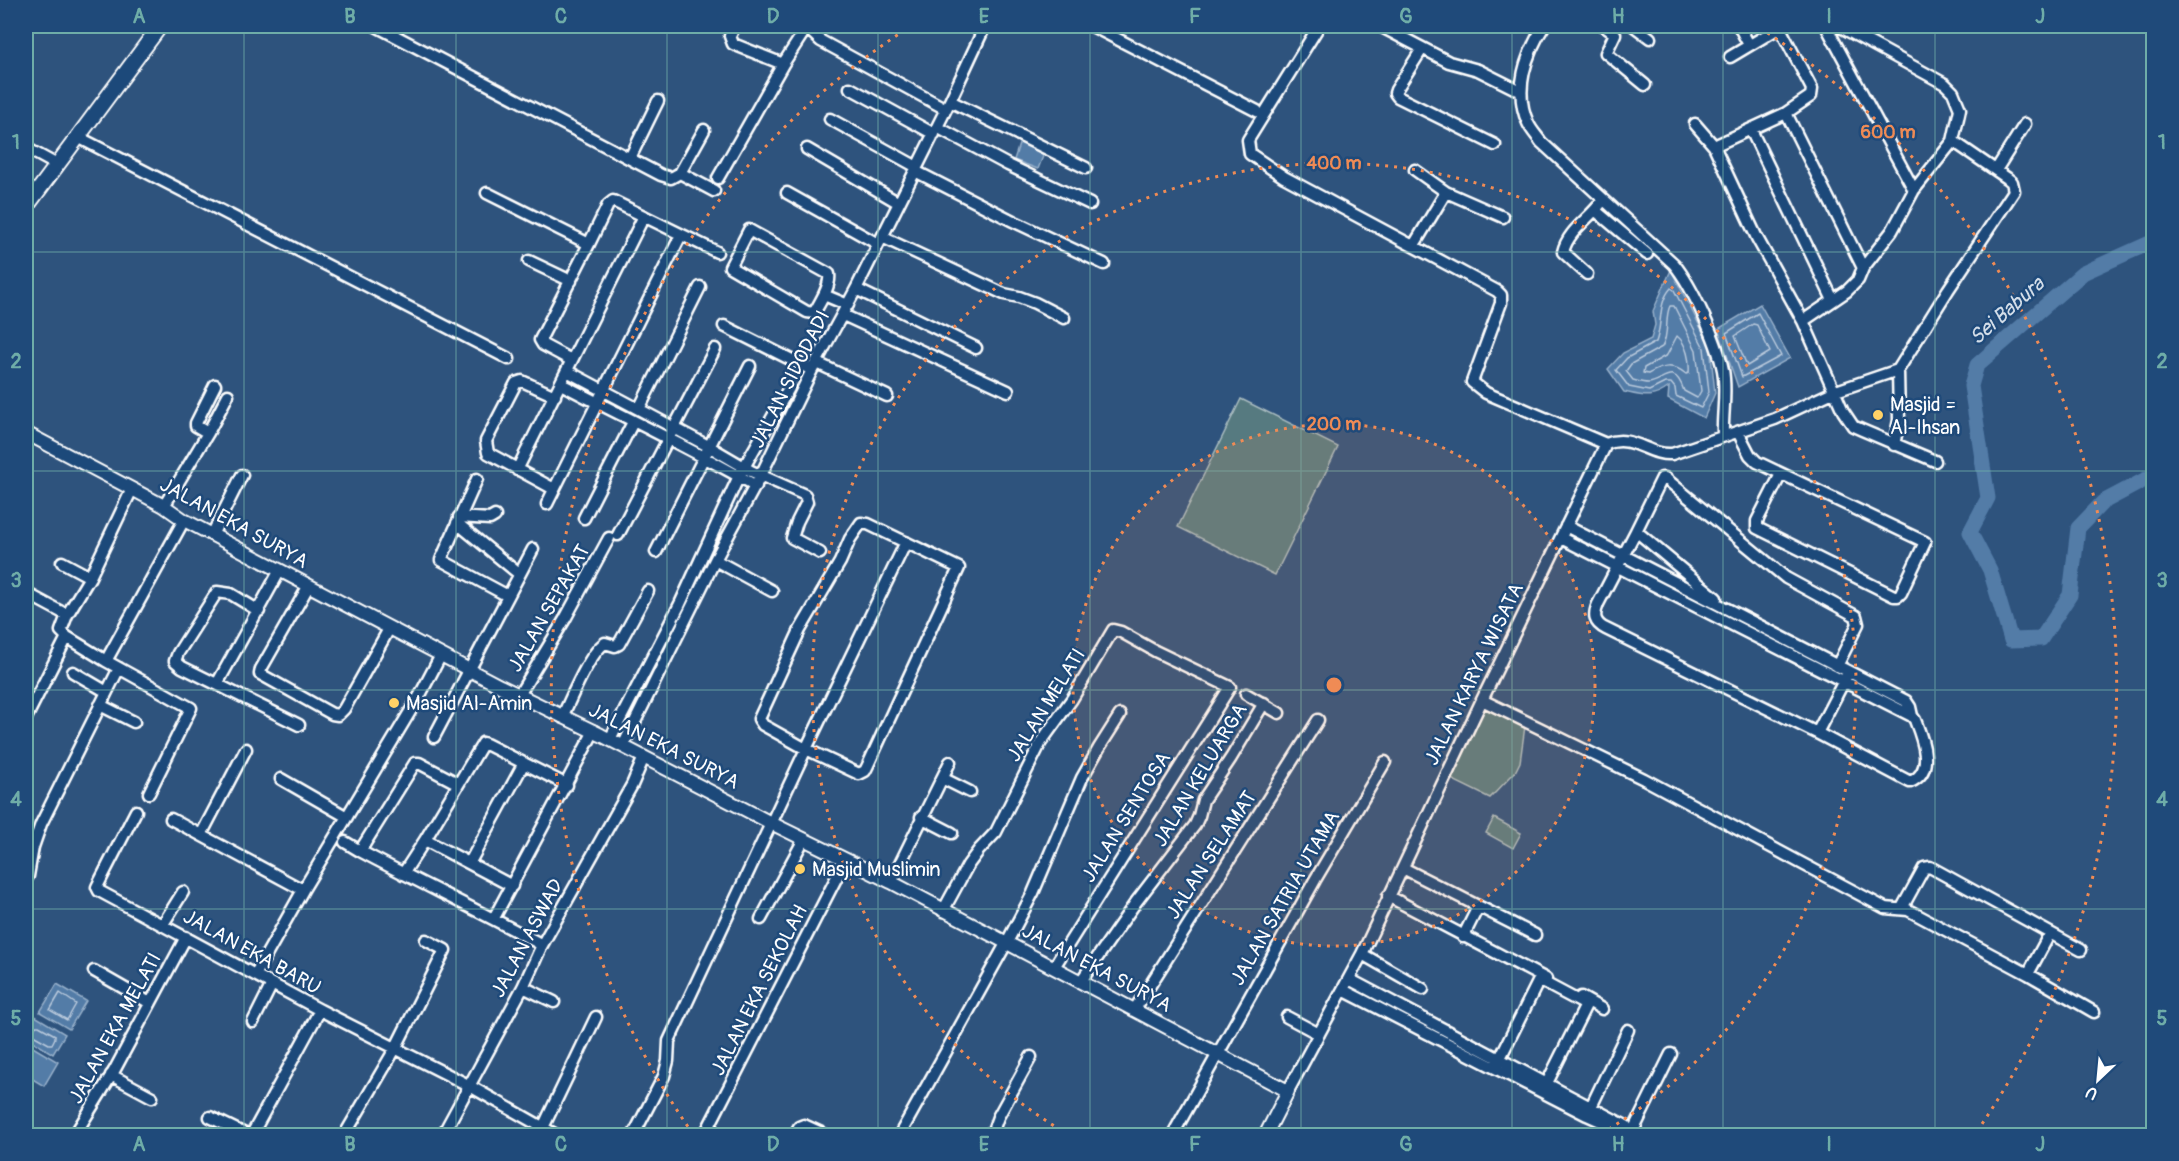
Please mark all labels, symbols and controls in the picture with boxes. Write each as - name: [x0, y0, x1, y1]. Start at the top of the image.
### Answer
- text: A: [133, 4, 146, 29]
- text: B: [344, 4, 356, 29]
- text: C: [555, 4, 567, 29]
- text: D: [767, 4, 780, 29]
- text: E: [979, 4, 990, 29]
- text: F: [1189, 4, 1201, 29]
- text: G: [1399, 4, 1413, 29]
- text: H: [1612, 4, 1625, 29]
- text: I: [1826, 4, 1832, 29]
- text: J: [2035, 4, 2045, 29]
- text: 600 m: [1861, 121, 1915, 144]
- text: 1: [12, 130, 20, 155]
- text: 1: [2158, 130, 2166, 155]
- text: 400 m: [1307, 152, 1361, 175]
- water label: Sei Babura: [1964, 270, 2051, 351]
- street label: JALAN SIDODADI: [745, 306, 835, 452]
- text: 2: [10, 349, 22, 374]
- text: 2: [2156, 349, 2168, 374]
- place label: Masjid = Al-Ihsan: [1890, 392, 1960, 440]
- marker: Masjid = Al-Ihsan: [1871, 408, 1885, 422]
- text: 200 m: [1307, 413, 1361, 436]
- street label: JALAN EKA SURYA: [156, 472, 312, 574]
- street label: JALAN SEPAKAT: [502, 540, 596, 676]
- text: 3: [10, 568, 22, 593]
- text: 3: [2156, 568, 2168, 593]
- street label: JALAN KARYA WISATA: [1419, 579, 1529, 769]
- street label: JALAN MELATI: [1001, 644, 1091, 766]
- centre of rings: [1324, 675, 1344, 695]
- place label: Masjid Al-Amin: [406, 691, 532, 716]
- marker: Masjid Al-Amin: [387, 696, 401, 710]
- street label: JALAN EKA SURYA: [585, 697, 743, 795]
- street label: JALAN KELUARGA: [1147, 699, 1253, 851]
- street label: JALAN SENTOSA: [1076, 747, 1176, 887]
- street label: JALAN SELAMAT: [1160, 786, 1262, 924]
- text: 4: [10, 787, 22, 812]
- text: 4: [2156, 787, 2168, 812]
- street label: JALAN SATRIA UTAMA: [1225, 806, 1345, 990]
- place label: Masjid Muslimin: [812, 857, 941, 882]
- marker: Masjid Muslimin: [793, 862, 807, 876]
- street label: JALAN ASWAD: [485, 874, 569, 1002]
- street label: JALAN EKA SEKOLAH: [705, 900, 813, 1080]
- street label: JALAN EKA BARU: [179, 904, 325, 1000]
- street label: JALAN EKA SURYA: [1018, 918, 1176, 1018]
- street label: JALAN EKA MELATI: [63, 948, 167, 1108]
- text: 5: [11, 1006, 22, 1031]
- text: 5: [2157, 1006, 2168, 1031]
- north arrow: [2068, 1050, 2128, 1110]
- text: U: [2082, 1081, 2101, 1104]
- text: A: [133, 1132, 146, 1157]
- text: B: [344, 1132, 356, 1157]
- text: C: [555, 1132, 567, 1157]
- text: D: [767, 1132, 780, 1157]
- text: E: [979, 1132, 990, 1157]
- text: F: [1189, 1132, 1201, 1157]
- text: G: [1399, 1132, 1413, 1157]
- text: H: [1612, 1132, 1625, 1157]
- text: I: [1826, 1132, 1832, 1157]
- text: J: [2035, 1132, 2045, 1157]

